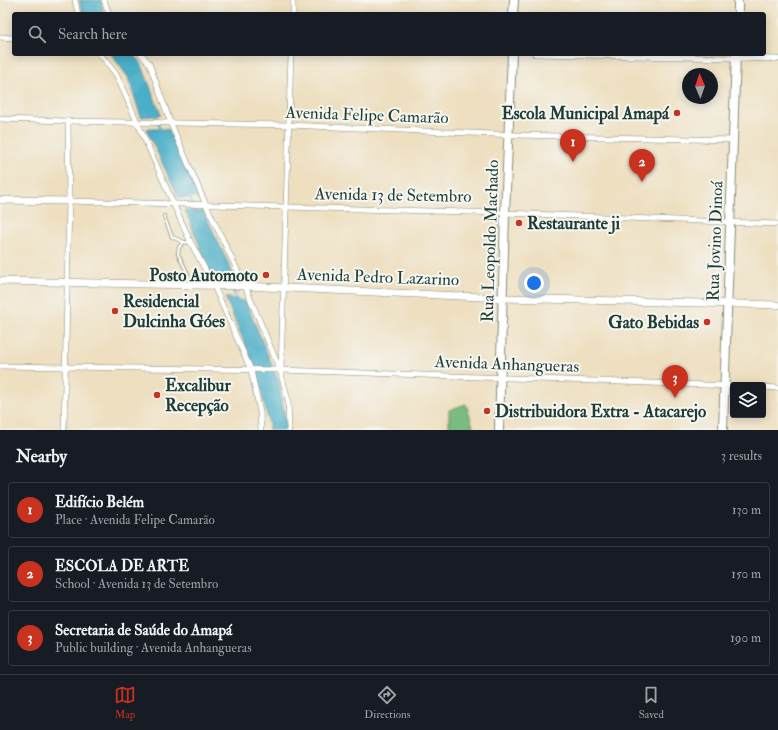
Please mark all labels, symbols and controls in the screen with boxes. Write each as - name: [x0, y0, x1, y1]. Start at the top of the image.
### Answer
- search box: [12, 12, 766, 56]
- icon: search: [26, 23, 48, 45]
- text: Search here: [58, 25, 127, 44]
- north arrow: [682, 68, 718, 104]
- street label: Avenida Felipe Camarão: [284, 102, 449, 129]
- place label: Escola Municipal Amapá: [502, 103, 670, 125]
- marker: Escola Municipal Amapá: [672, 108, 682, 118]
- pin: 1: [560, 129, 586, 162]
- pin: 2: [629, 149, 655, 182]
- street label: Rua Leopoldo Machado: [477, 159, 504, 323]
- street label: Rua Jovino Dinoá: [702, 179, 729, 302]
- street label: Avenida 13 de Setembro: [313, 183, 472, 207]
- place label: Restaurante ji: [527, 213, 620, 235]
- marker: Restaurante ji: [514, 218, 524, 228]
- street label: Avenida Pedro Lazarino: [296, 264, 459, 290]
- place label: Posto Automoto: [149, 265, 258, 286]
- marker: Posto Automoto: [261, 270, 271, 280]
- your location: [524, 273, 544, 293]
- place label: Residencial Dulcinha Góes: [123, 291, 225, 332]
- marker: Residencial Dulcinha Góes: [110, 306, 120, 316]
- place label: Gato Bebidas: [608, 312, 699, 333]
- marker: Gato Bebidas: [702, 317, 712, 327]
- street label: Avenida Anhangueras: [433, 351, 580, 377]
- pin: 3: [662, 365, 688, 398]
- place label: Excalibur Recepção: [165, 375, 231, 417]
- map controls: [730, 382, 766, 418]
- button: layers: [730, 382, 766, 418]
- marker: Excalibur Recepção: [152, 390, 162, 400]
- place label: Distribuidora Extra - Atacarejo: [495, 401, 706, 423]
- marker: Distribuidora Extra - Atacarejo: [482, 406, 492, 416]
- text: Nearby: [16, 446, 67, 467]
- text: 3 results: [721, 448, 762, 464]
- text: Edifício Belém: [55, 493, 144, 512]
- text: 1: [28, 502, 32, 518]
- text: 130 m: [732, 502, 761, 518]
- text: Place · Avenida Felipe Camarão: [55, 512, 215, 528]
- text: ESCOLA DE ARTE: [55, 557, 189, 576]
- text: 2: [27, 566, 33, 582]
- text: 150 m: [731, 566, 761, 582]
- text: School · Avenida 13 de Setembro: [55, 576, 218, 592]
- text: Secretaria de Saúde do Amapá: [55, 621, 232, 640]
- text: 3: [28, 630, 33, 646]
- text: 190 m: [730, 630, 761, 646]
- text: Public building · Avenida Anhangueras: [55, 640, 252, 656]
- tab: Map: [114, 684, 136, 721]
- tab: Directions: [364, 684, 411, 721]
- tab: Saved: [639, 684, 664, 721]

